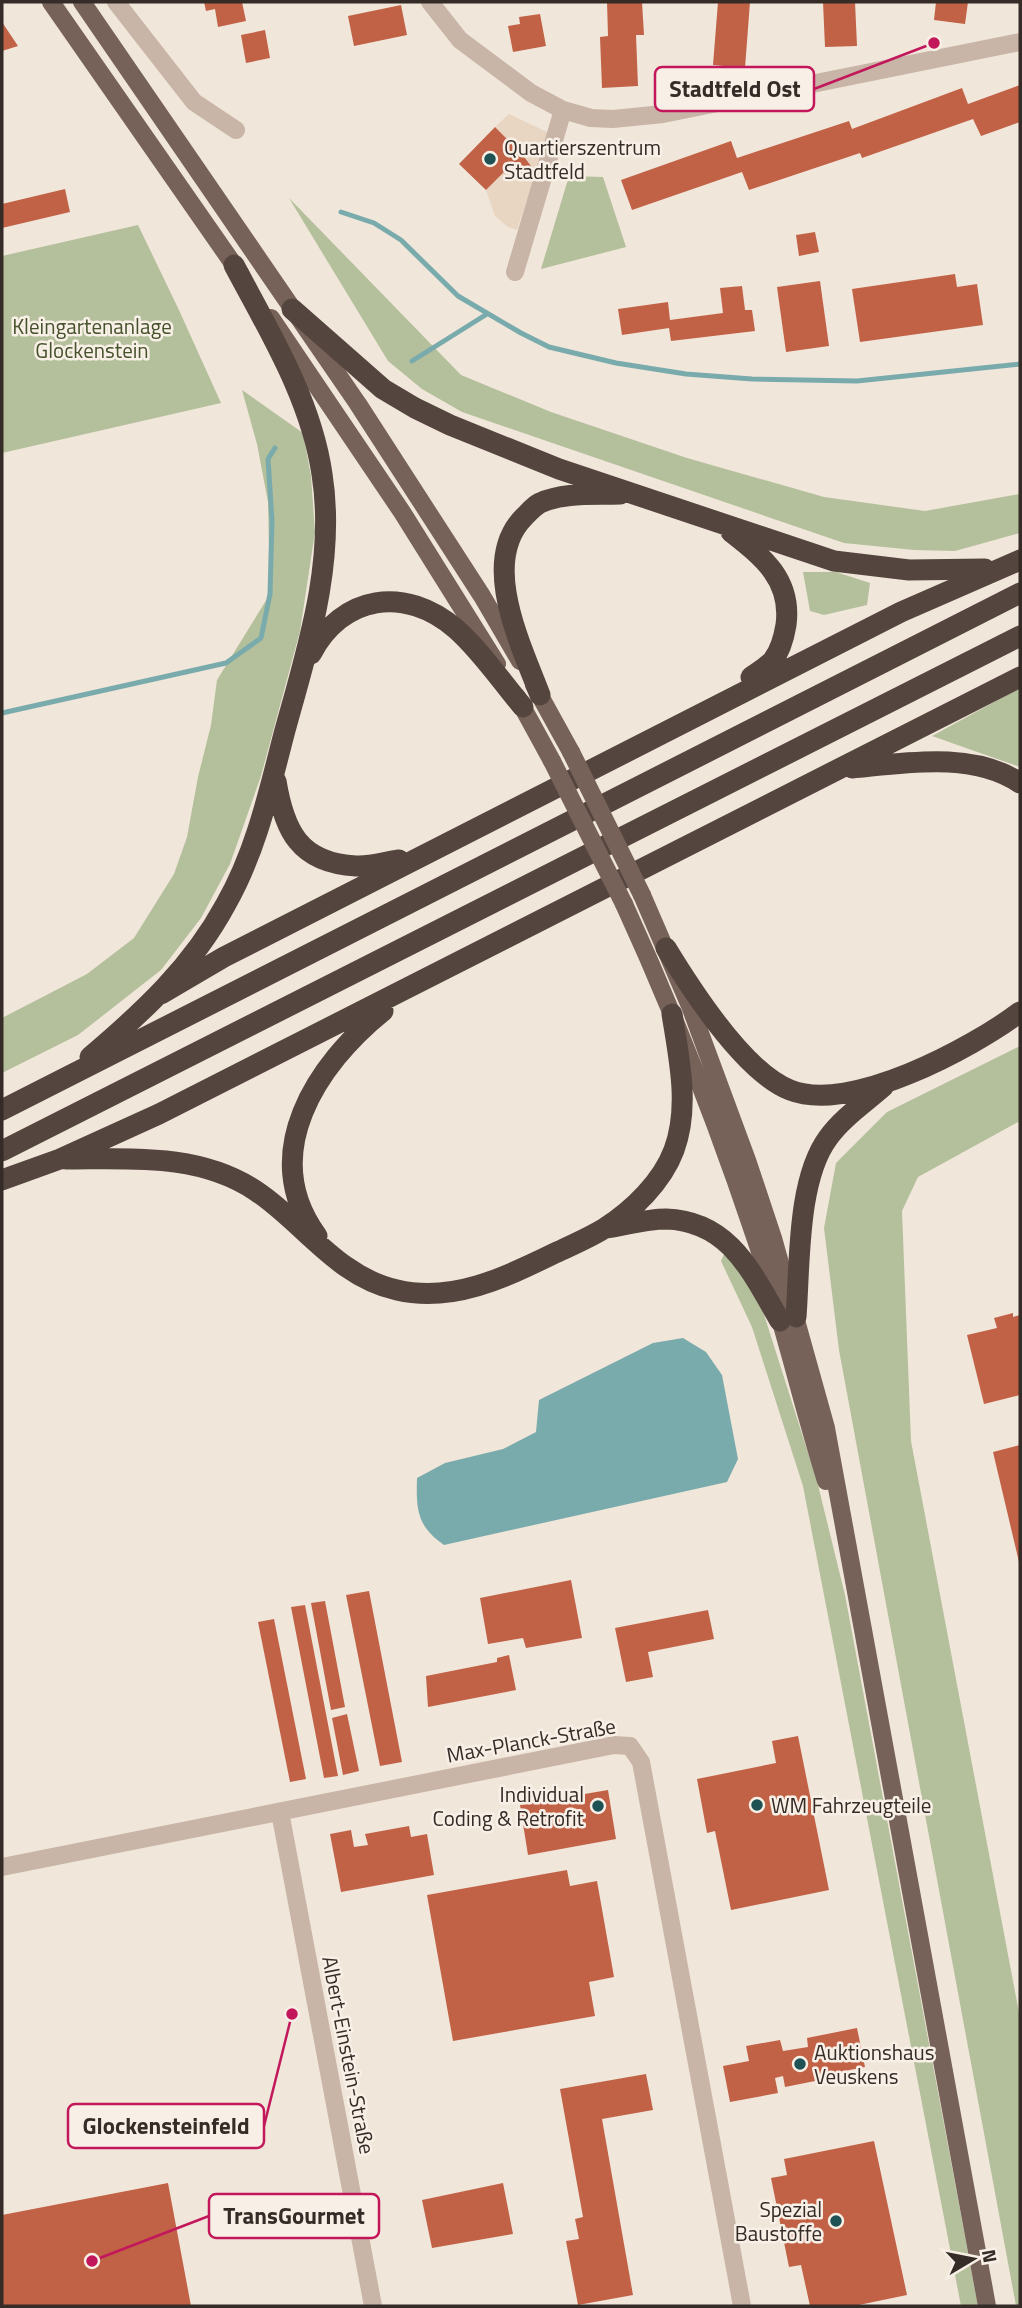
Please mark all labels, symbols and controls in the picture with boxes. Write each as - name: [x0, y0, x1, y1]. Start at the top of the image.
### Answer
- callout: Stadtfeld Ost: [655, 67, 814, 111]
- text: Stadtfeld Ost: [669, 71, 801, 106]
- place label: Quartierszentrum Stadtfeld: [504, 131, 661, 187]
- marker: Quartierszentrum Stadtfeld: [482, 151, 498, 167]
- park label: Kleingartenanlage Glockenstein: [12, 310, 172, 366]
- street label: Max-Planck-Straße: [444, 1709, 618, 1771]
- place label: Individual Coding & Retrofit: [433, 1778, 585, 1834]
- place label: WM Fahrzeugteile: [771, 1789, 931, 1821]
- marker: WM Fahrzeugteile: [749, 1797, 765, 1813]
- marker: Individual Coding & Retrofit: [590, 1798, 606, 1814]
- street label: Albert-Einstein-Straße: [314, 1953, 384, 2157]
- place label: Auktionshaus Veuskens: [814, 2036, 935, 2092]
- marker: Auktionshaus Veuskens: [792, 2056, 808, 2072]
- callout: Glockensteinfeld: [68, 2104, 264, 2148]
- text: Glockensteinfeld: [82, 2108, 250, 2143]
- place label: Spezial Baustoffe: [735, 2193, 822, 2249]
- callout: TransGourmet: [209, 2194, 379, 2238]
- text: TransGourmet: [223, 2198, 365, 2233]
- marker: Spezial Baustoffe: [828, 2213, 844, 2229]
- north arrow: [938, 2224, 1008, 2294]
- text: N: [975, 2247, 1006, 2265]

